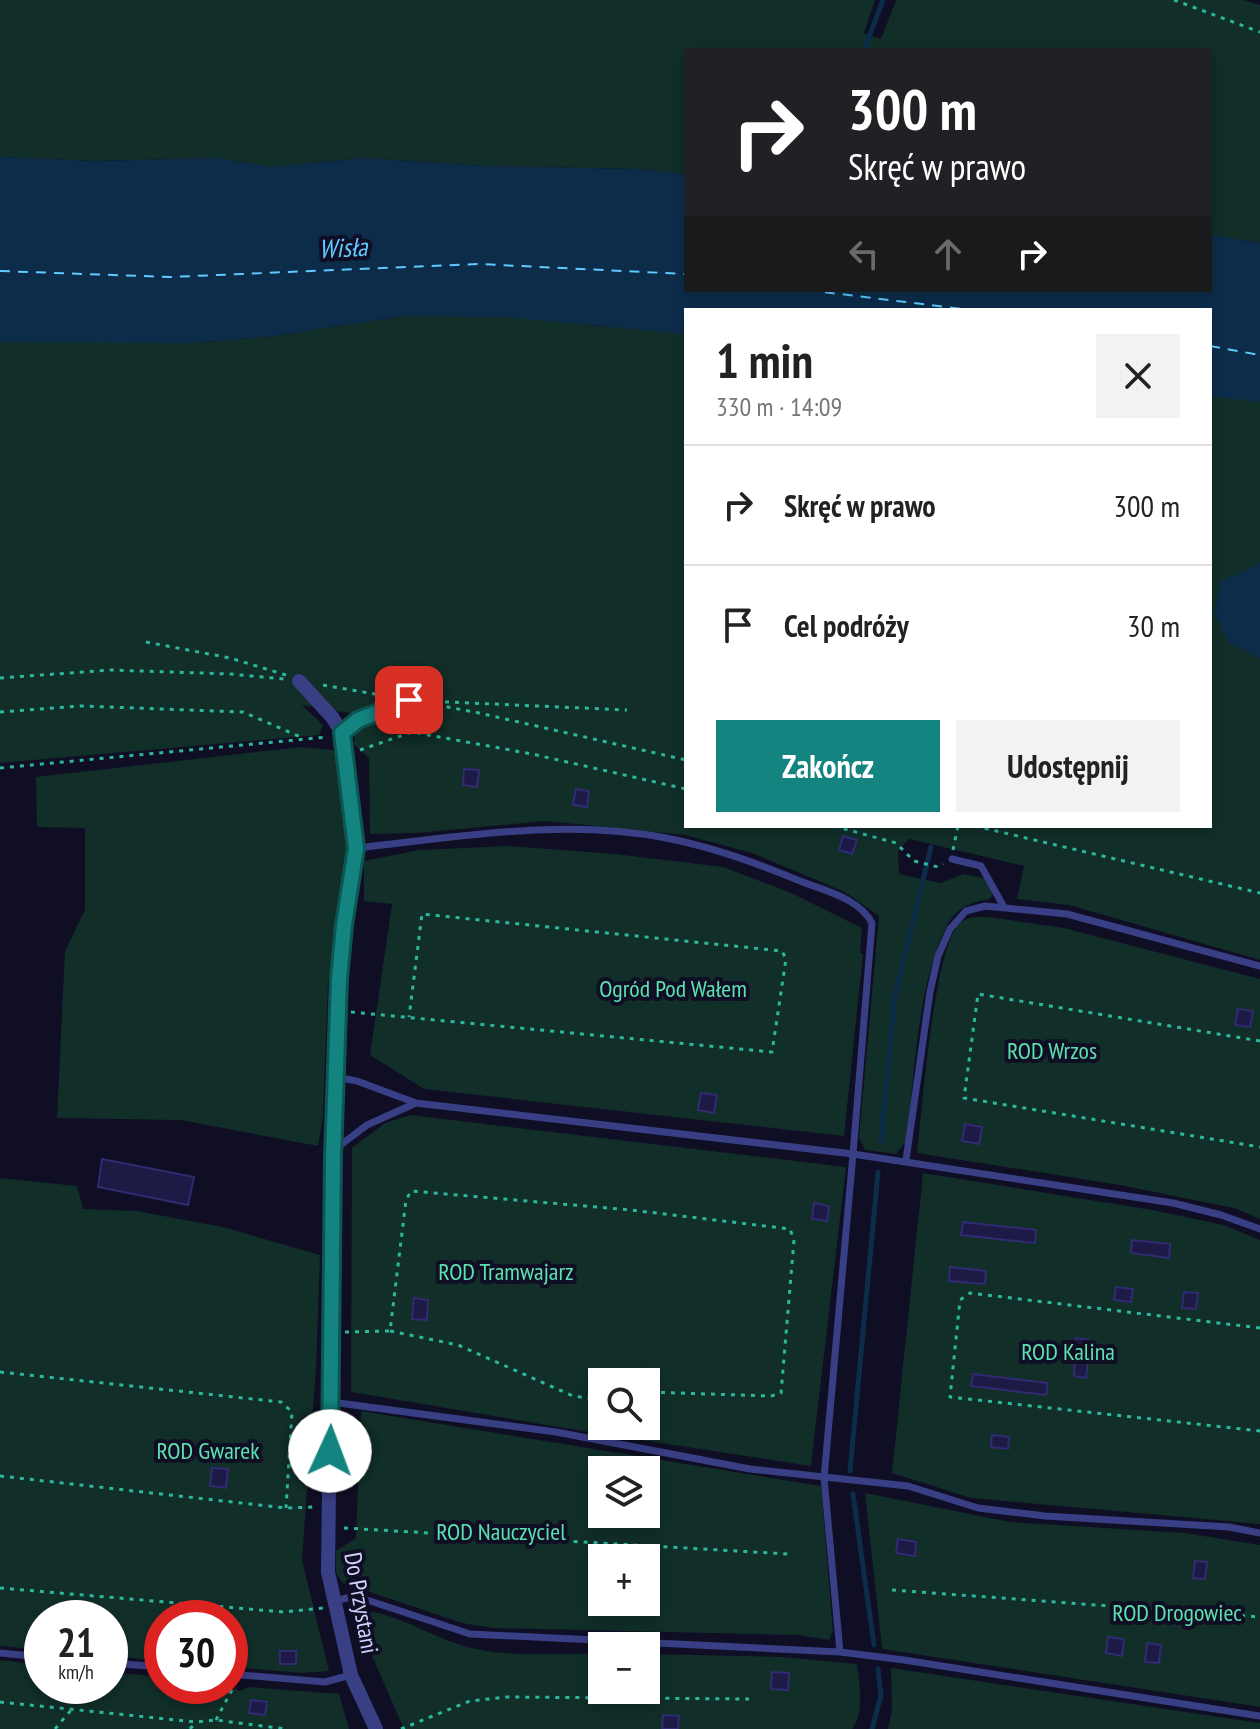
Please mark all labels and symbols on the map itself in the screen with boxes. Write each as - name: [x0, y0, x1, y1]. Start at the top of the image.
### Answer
- water label: Wisła: [318, 230, 370, 265]
- pin: [375, 666, 443, 734]
- park label: Ogród Pod Wałem: [599, 973, 747, 1004]
- park label: ROD Wrzos: [1007, 1035, 1097, 1066]
- park label: ROD Tramwajarz: [438, 1256, 574, 1287]
- park label: ROD Kalina: [1021, 1336, 1115, 1367]
- position arrow: [288, 1409, 372, 1493]
- park label: ROD Gwarek: [156, 1435, 260, 1466]
- park label: ROD Nauczyciel: [436, 1516, 566, 1547]
- street label: Do Przystani: [337, 1550, 386, 1656]
- park label: ROD Drogowiec: [1112, 1597, 1242, 1628]
- speed limit sign: 30: [144, 1600, 248, 1704]

